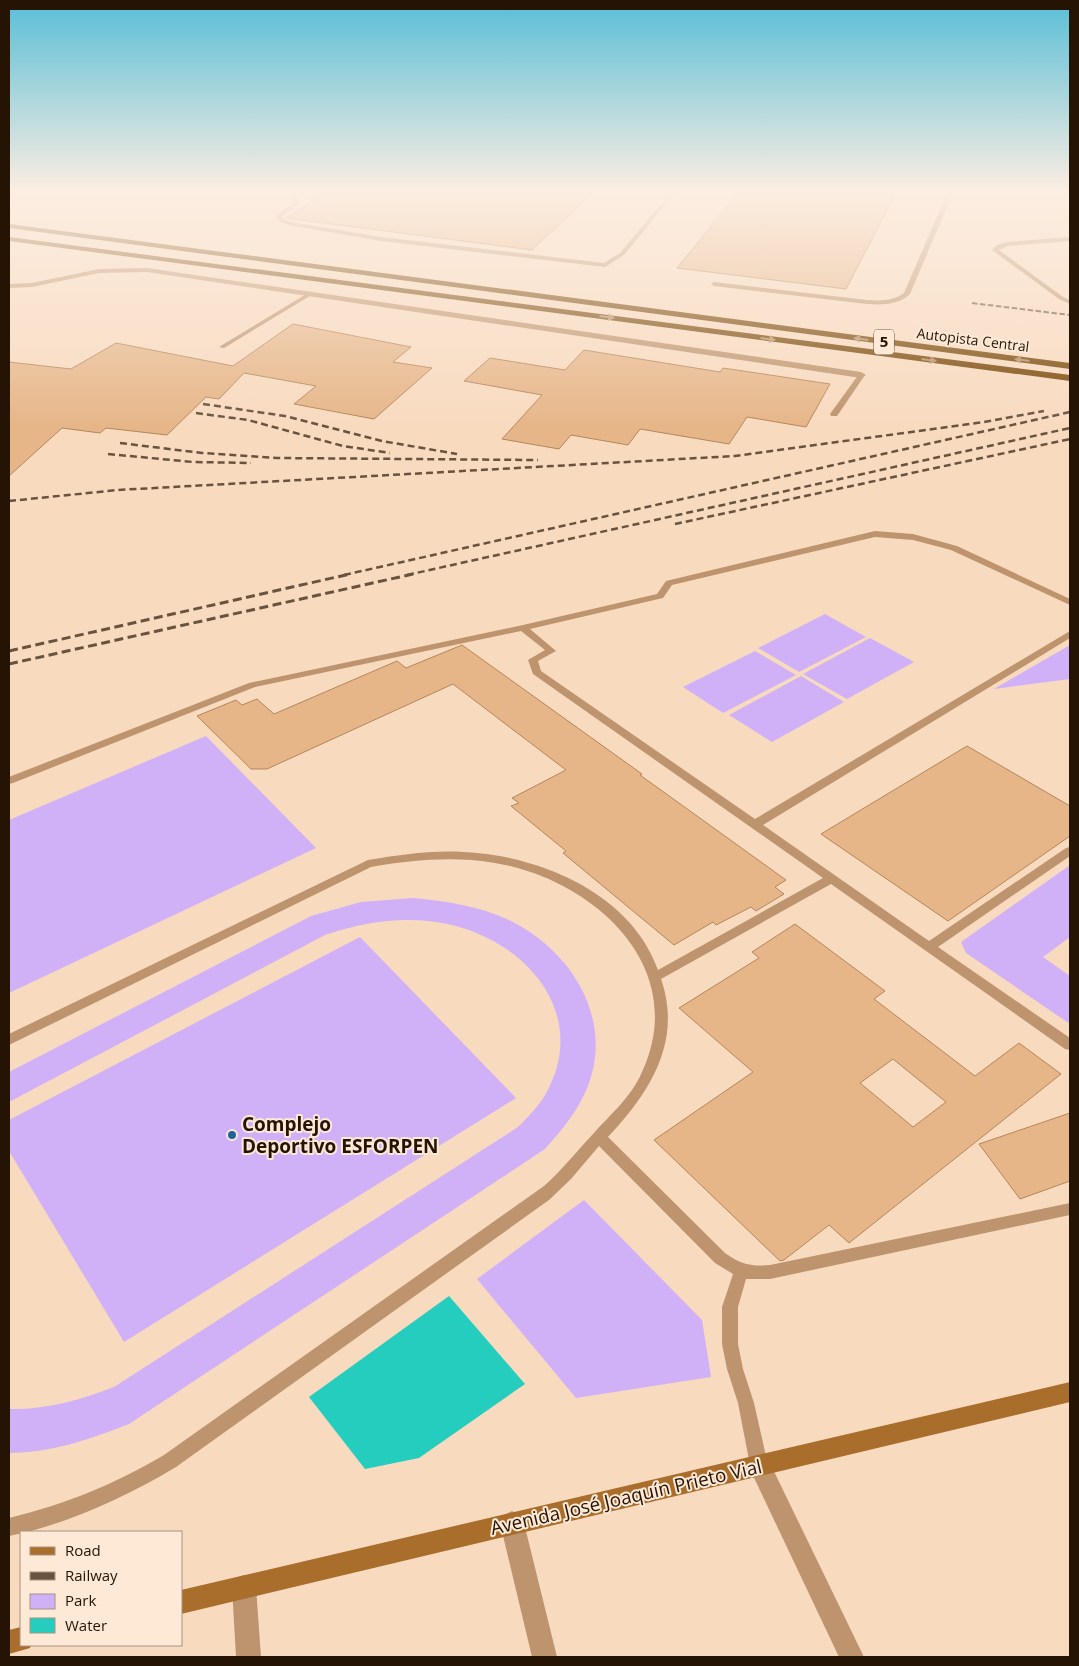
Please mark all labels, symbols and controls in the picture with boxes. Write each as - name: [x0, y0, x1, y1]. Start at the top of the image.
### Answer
- one-way arrow: [599, 314, 615, 322]
- street label: Autopista Central: [916, 323, 1030, 356]
- road number: 5: [874, 330, 894, 354]
- one-way arrow: [760, 335, 776, 343]
- one-way arrow: [852, 335, 868, 343]
- one-way arrow: [921, 356, 937, 364]
- one-way arrow: [1014, 356, 1030, 364]
- place label: Complejo Deportivo ESFORPEN: [242, 1111, 438, 1159]
- marker: Complejo Deportivo ESFORPEN: [226, 1129, 238, 1141]
- street label: Avenida José Joaquín Prieto Vial: [488, 1453, 764, 1541]
- legend: [20, 1531, 182, 1646]
- text: Road: [65, 1540, 101, 1560]
- text: Railway: [65, 1565, 118, 1585]
- text: Park: [65, 1590, 96, 1610]
- text: Water: [65, 1615, 107, 1635]

